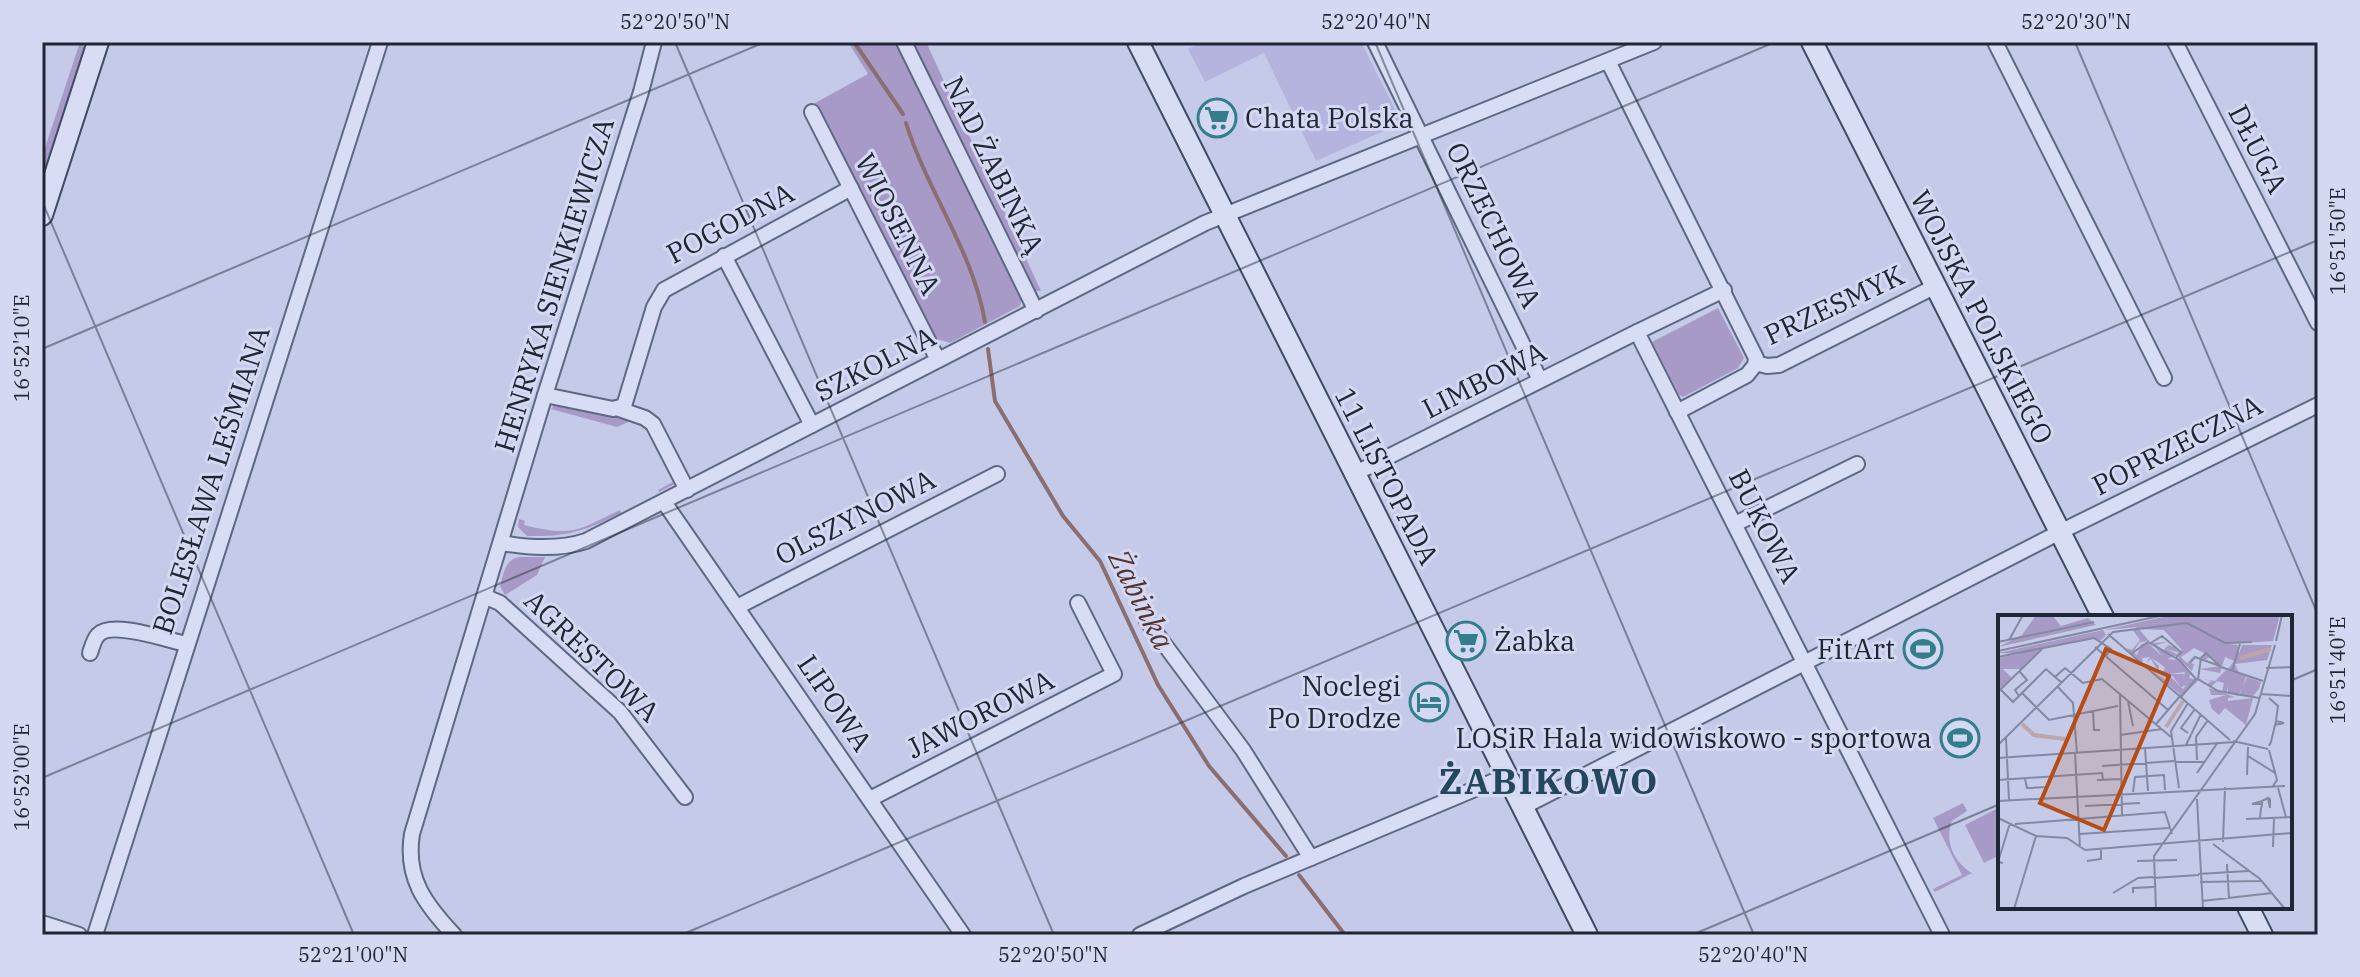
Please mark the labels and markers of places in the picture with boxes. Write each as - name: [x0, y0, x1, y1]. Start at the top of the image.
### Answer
- supermarket icon: Chata Polska: [1196, 97, 1238, 139]
- place label: Chata Polska: [1245, 99, 1414, 136]
- supermarket icon: Żabka: [1445, 620, 1487, 662]
- place label: Żabka: [1494, 622, 1575, 659]
- sports icon: FitArt: [1902, 628, 1944, 670]
- place label: FitArt: [1817, 630, 1895, 667]
- place label: Noclegi Po Drodze: [1268, 667, 1401, 736]
- hotel icon: Noclegi Po Drodze: [1408, 681, 1450, 723]
- sports icon: LOSiR Hala widowiskowo - sportowa: [1939, 717, 1981, 759]
- place label: LOSiR Hala widowiskowo - sportowa: [1455, 719, 1932, 756]

